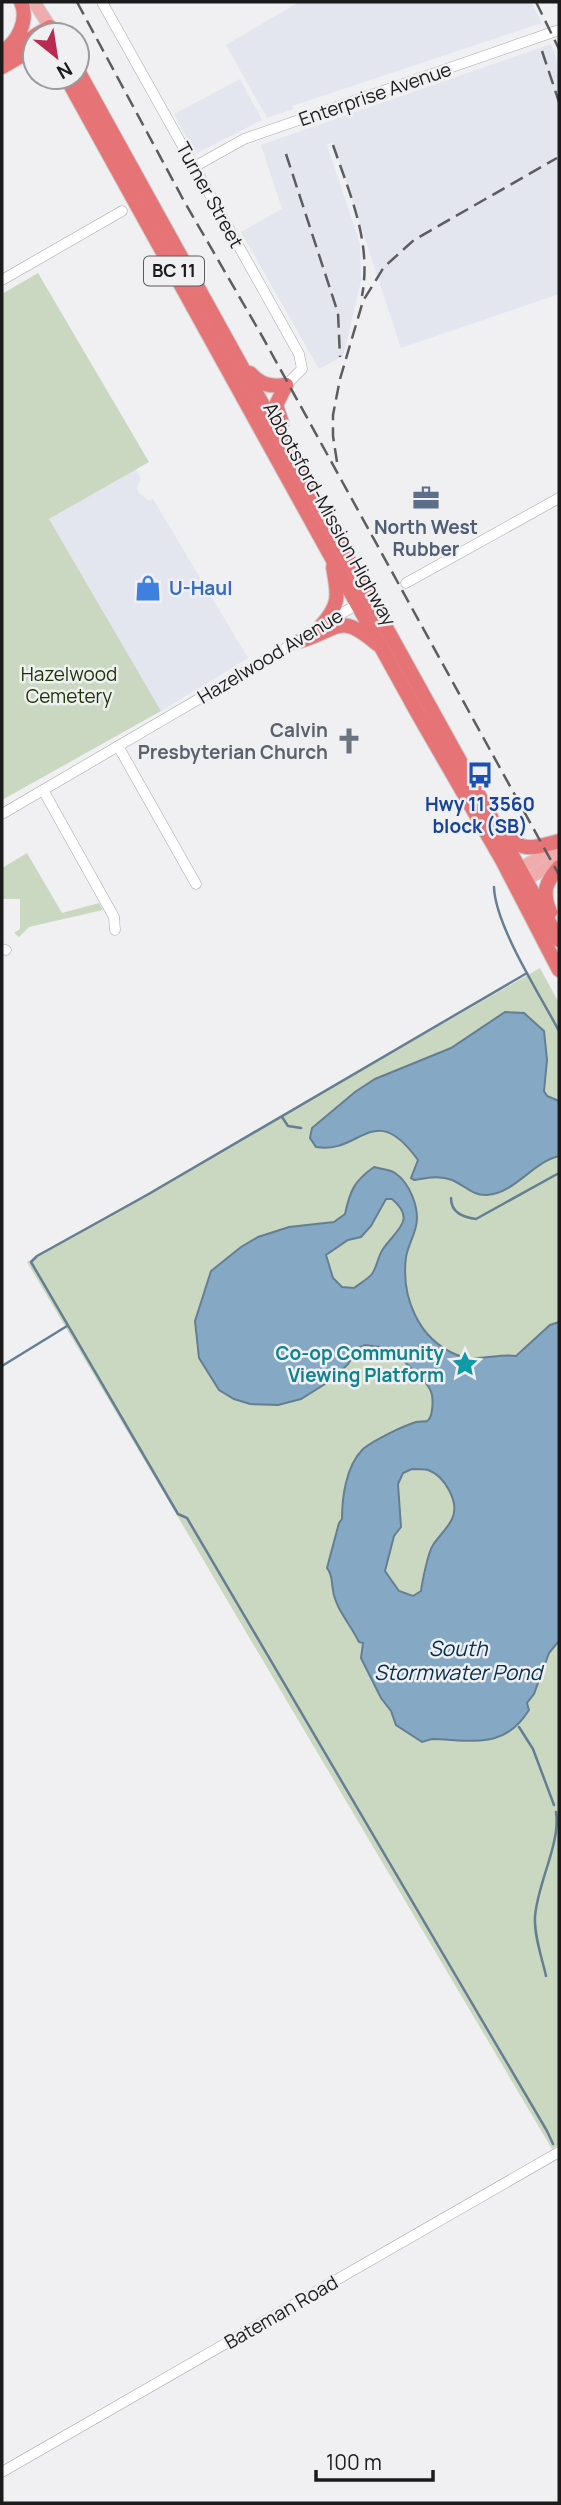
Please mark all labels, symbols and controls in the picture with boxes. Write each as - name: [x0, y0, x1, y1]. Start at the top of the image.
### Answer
- north arrow: [21, 21, 91, 91]
- text: N: [52, 56, 77, 85]
- street label: Enterprise Avenue: [295, 56, 455, 132]
- street label: Turner Street: [170, 137, 250, 253]
- road number: BC 11: [144, 256, 204, 286]
- street label: Abbotsford-Mission Highway: [258, 398, 402, 630]
- office icon: North West Rubber: [411, 483, 441, 513]
- place label: North West Rubber: [374, 514, 478, 562]
- shop icon: U-Haul: [133, 573, 163, 603]
- place label: U-Haul: [169, 575, 233, 601]
- street label: Hazelwood Avenue: [193, 602, 347, 710]
- park label: Hazelwood Cemetery: [21, 661, 117, 709]
- place label: Calvin Presbyterian Church: [138, 717, 328, 765]
- church icon: Calvin Presbyterian Church: [334, 726, 364, 756]
- bus stop icon: Hwy 11 3560 block (SB): [465, 760, 495, 790]
- place label: Hwy 11 3560 block (SB): [425, 791, 535, 839]
- place label: Co-op Community Viewing Platform: [275, 1340, 444, 1388]
- place icon: Co-op Community Viewing Platform: [450, 1349, 480, 1379]
- water label: South Stormwater Pond: [374, 1634, 544, 1686]
- street label: Bateman Road: [219, 2269, 343, 2355]
- scale bar: [316, 2438, 433, 2482]
- text: 100 m: [326, 2448, 382, 2476]

